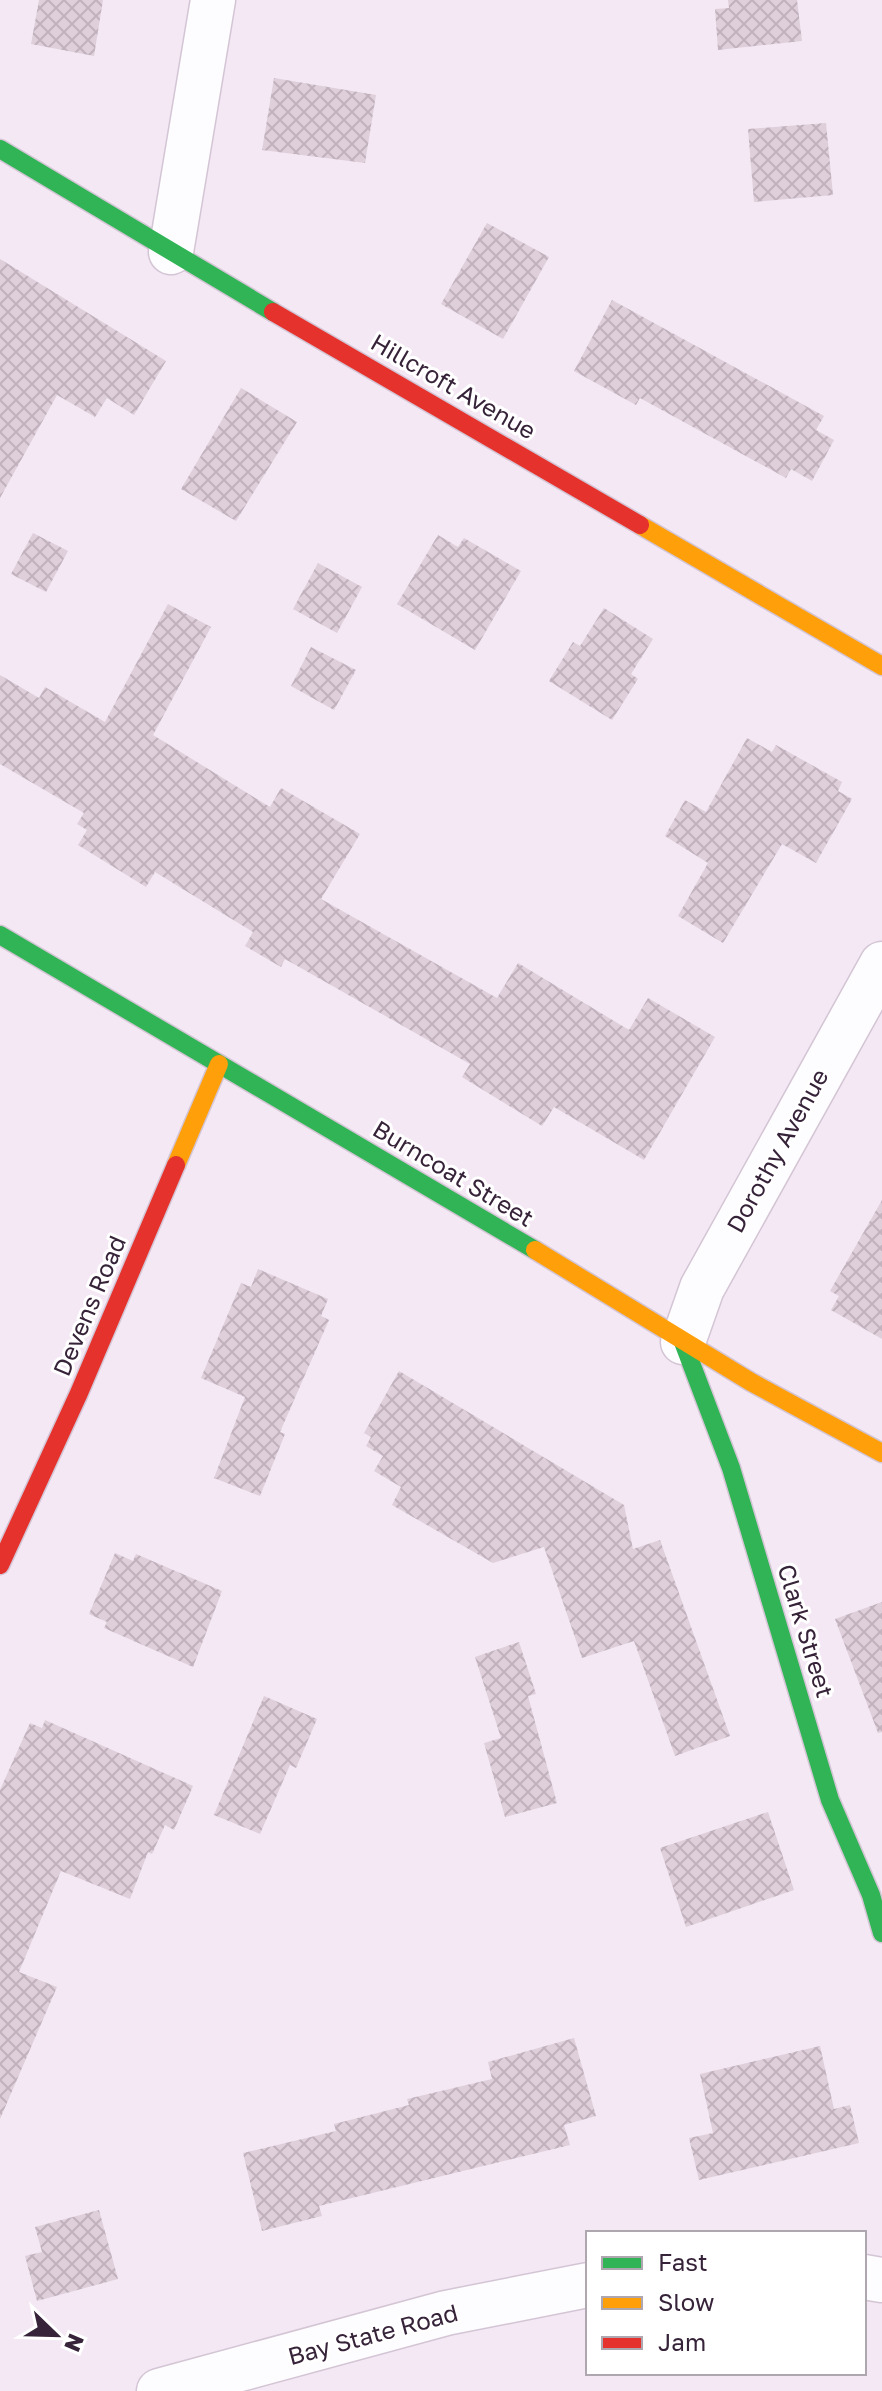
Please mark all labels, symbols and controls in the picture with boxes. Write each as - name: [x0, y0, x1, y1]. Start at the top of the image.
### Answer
- street label: Hillcroft Avenue: [366, 327, 541, 445]
- street label: Dorothy Avenue: [720, 1063, 834, 1237]
- street label: Burncoat Street: [368, 1113, 539, 1232]
- street label: Devens Road: [46, 1231, 131, 1380]
- street label: Clark Street: [772, 1561, 840, 1701]
- legend: [586, 2231, 866, 2375]
- text: Fast: [658, 2247, 708, 2276]
- text: Slow: [658, 2287, 714, 2316]
- north arrow: [16, 2295, 96, 2375]
- street label: Bay State Road: [284, 2297, 461, 2370]
- text: Jam: [658, 2327, 706, 2356]
- text: N: [59, 2330, 91, 2356]

